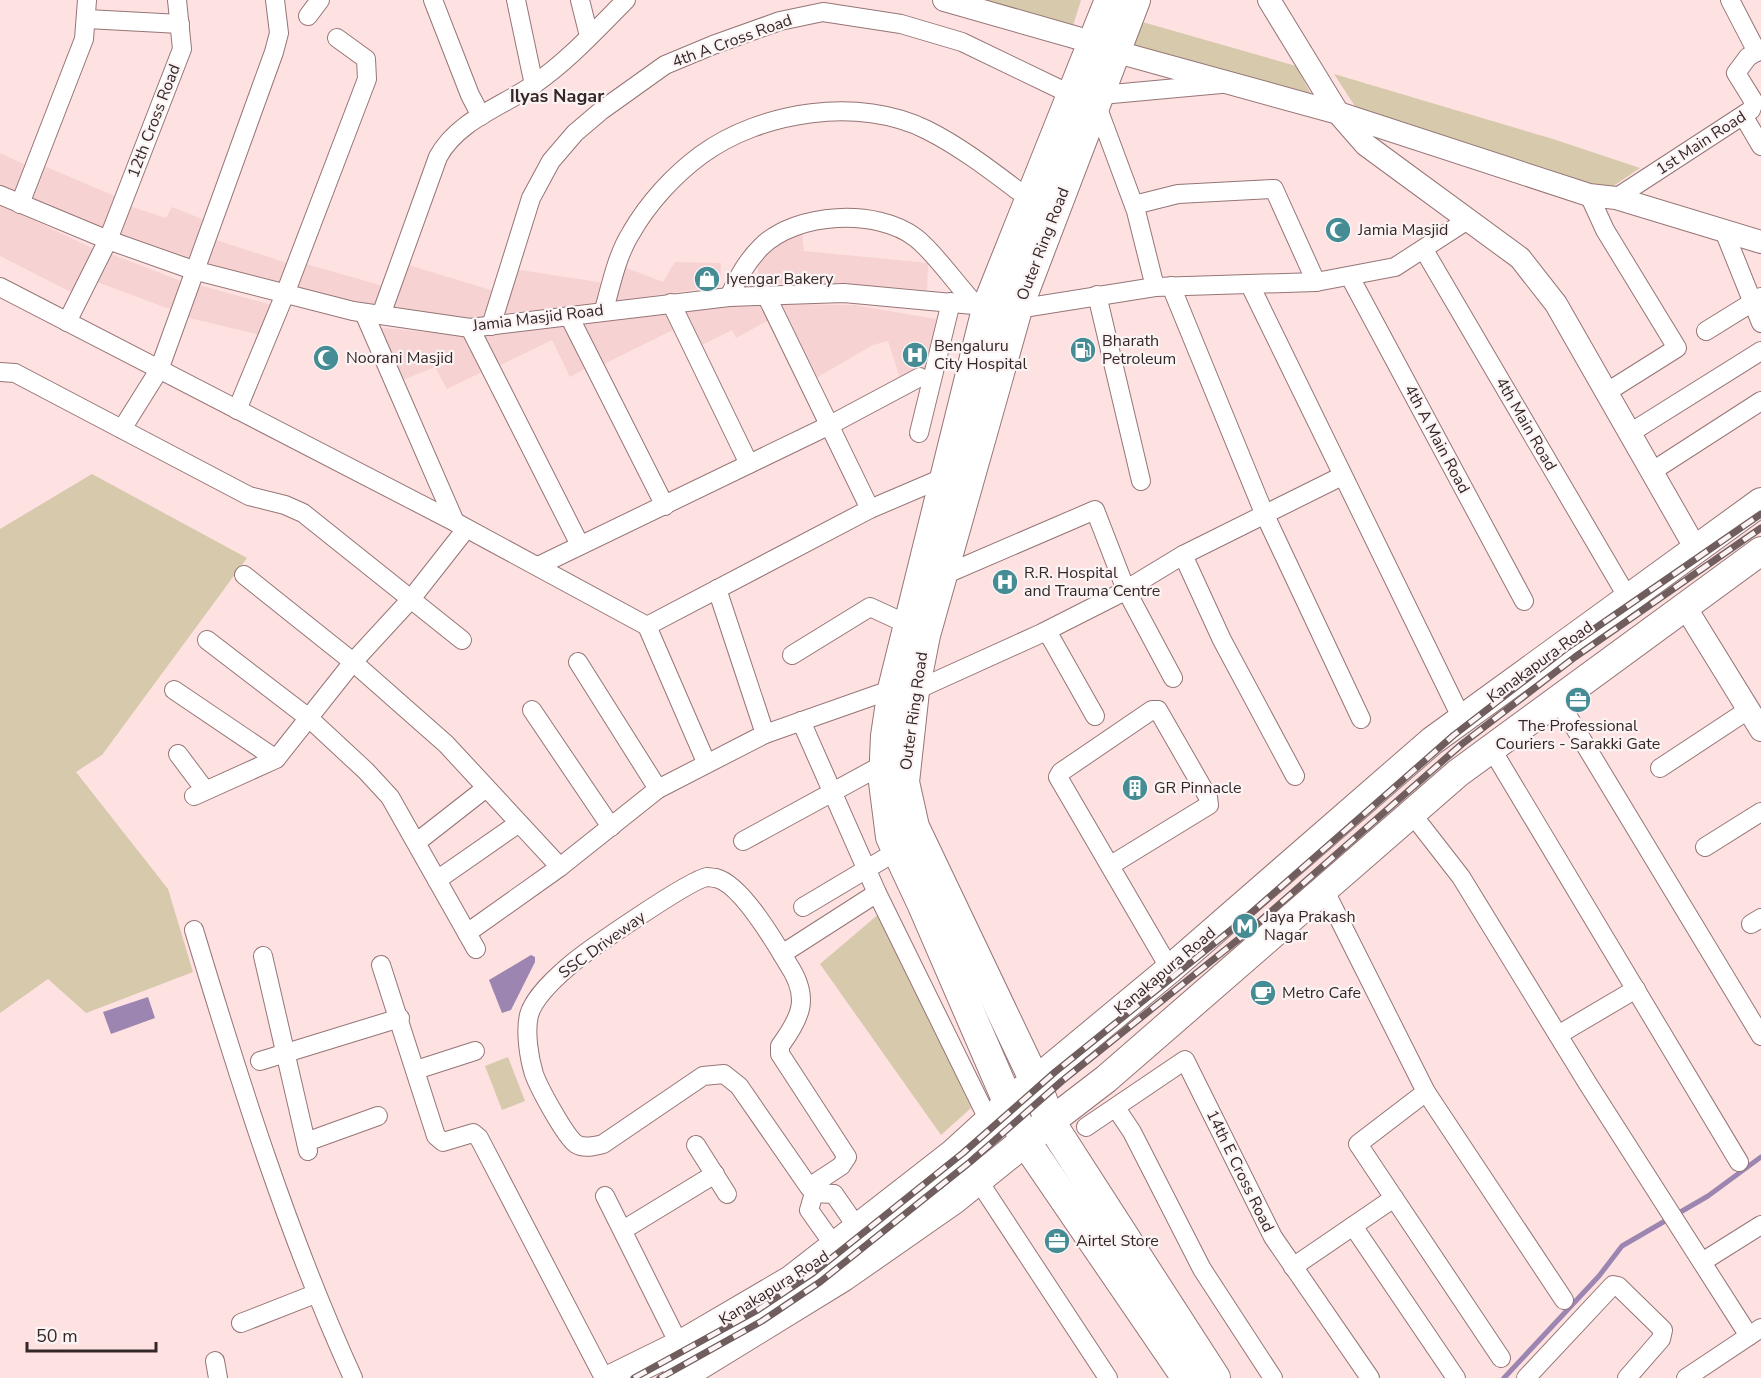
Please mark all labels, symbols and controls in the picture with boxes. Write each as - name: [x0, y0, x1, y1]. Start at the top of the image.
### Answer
- street label: 4th A Cross Road: [669, 9, 795, 73]
- street label: 12th Cross Road: [122, 61, 186, 181]
- district label: Ilyas Nagar: [510, 84, 604, 108]
- street label: 1st Main Road: [1652, 106, 1750, 180]
- street label: Outer Ring Road: [1011, 184, 1075, 304]
- mosque icon: Jamia Masjid: [1323, 215, 1353, 245]
- place label: Jamia Masjid: [1357, 219, 1448, 241]
- shop icon: Iyengar Bakery: [692, 264, 722, 294]
- place label: Iyengar Bakery: [726, 268, 834, 290]
- street label: Jamia Masjid Road: [470, 299, 605, 337]
- place label: Bharath Petroleum: [1102, 330, 1176, 370]
- place label: Bengaluru City Hospital: [934, 335, 1027, 375]
- fuel station icon: Bharath Petroleum: [1068, 335, 1098, 365]
- hospital icon: Bengaluru City Hospital: [900, 340, 930, 370]
- mosque icon: Noorani Masjid: [311, 343, 341, 373]
- place label: Noorani Masjid: [346, 347, 453, 369]
- street label: 4th Main Road: [1490, 373, 1562, 475]
- street label: 4th A Main Road: [1399, 381, 1475, 497]
- place label: R.R. Hospital and Trauma Centre: [1024, 562, 1160, 602]
- hospital icon: R.R. Hospital and Trauma Centre: [990, 567, 1020, 597]
- street label: Kanakapura Road: [1482, 616, 1598, 708]
- street label: Outer Ring Road: [895, 650, 933, 772]
- office icon: The Professional Couriers - Sarakki Gate: [1563, 685, 1593, 715]
- place label: The Professional Couriers - Sarakki Gate: [1496, 715, 1660, 755]
- building icon: GR Pinnacle: [1120, 773, 1150, 803]
- place label: GR Pinnacle: [1154, 777, 1242, 799]
- street label: SSC Driveway: [554, 906, 650, 984]
- place label: Jaya Prakash Nagar: [1263, 906, 1356, 946]
- metro station icon: Jaya Prakash Nagar: [1230, 911, 1260, 941]
- street label: Kanakapura Road: [1110, 922, 1220, 1020]
- cafe icon: Metro Cafe: [1248, 978, 1278, 1008]
- place label: Metro Cafe: [1282, 982, 1361, 1004]
- street label: 14th E Cross Road: [1201, 1106, 1279, 1236]
- office icon: Airtel Store: [1042, 1226, 1072, 1256]
- place label: Airtel Store: [1076, 1230, 1159, 1252]
- street label: Kanakapura Road: [715, 1245, 833, 1331]
- scale bar: [27, 1315, 156, 1353]
- text: 50 m: [36, 1324, 78, 1348]

